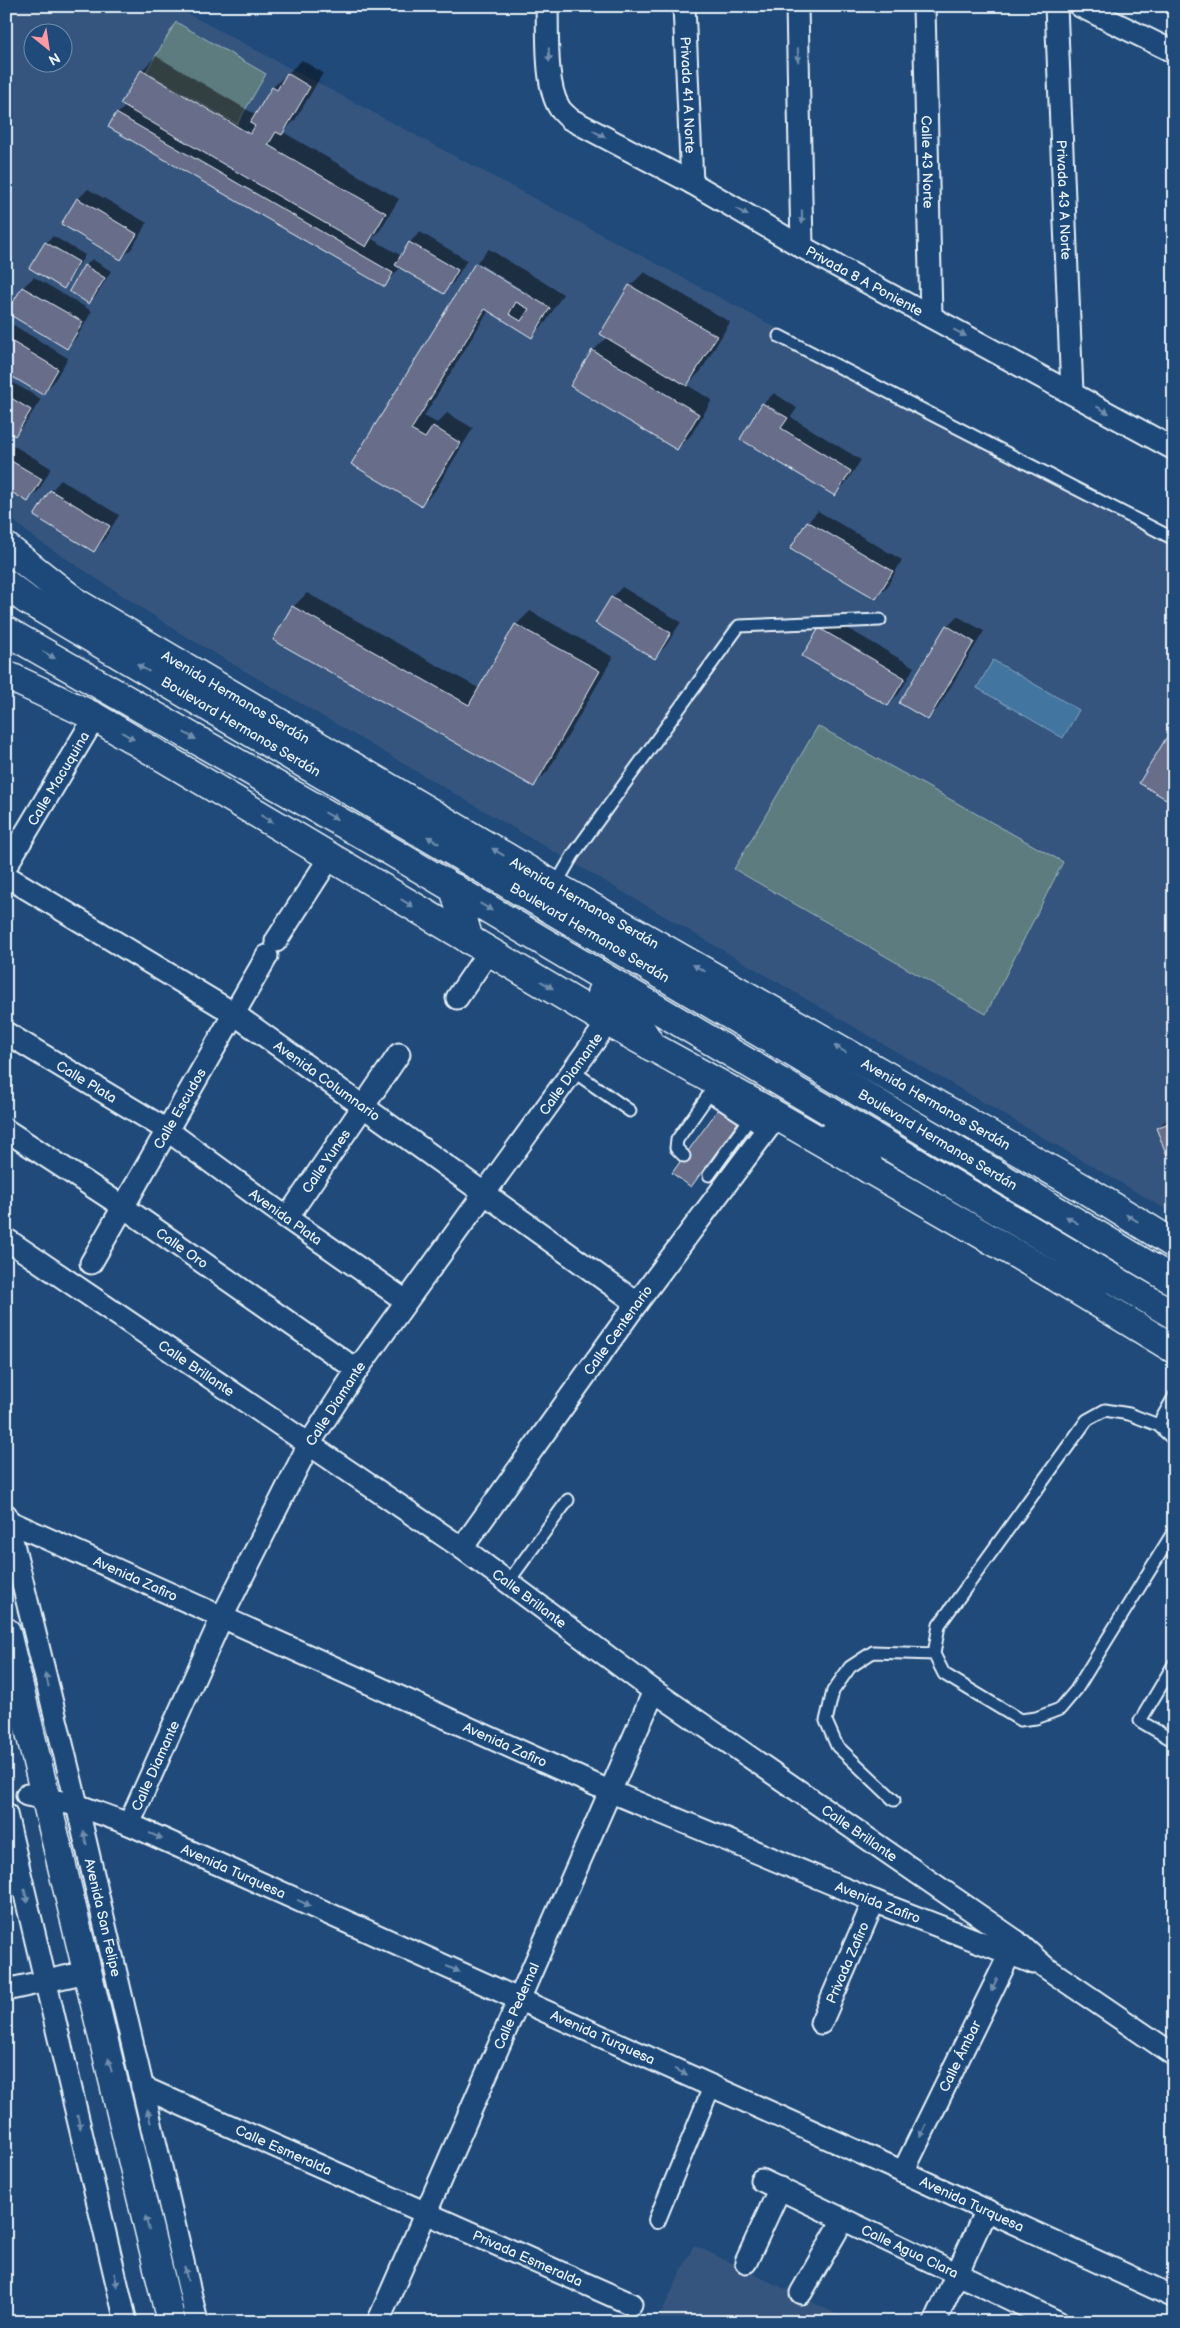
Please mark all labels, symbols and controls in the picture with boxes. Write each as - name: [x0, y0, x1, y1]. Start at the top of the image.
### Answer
- north arrow: [22, 22, 72, 72]
- street label: Privada 41 A Norte: [677, 36, 699, 154]
- one-way arrow: [545, 47, 553, 63]
- one-way arrow: [794, 47, 802, 63]
- text: N: [45, 49, 63, 69]
- street label: Calle 43 Norte: [918, 115, 937, 209]
- one-way arrow: [592, 130, 606, 138]
- street label: Privada 43 A Norte: [1053, 139, 1075, 260]
- one-way arrow: [734, 208, 749, 216]
- one-way arrow: [798, 210, 806, 226]
- street label: Privada 8 A Poniente: [803, 242, 926, 320]
- one-way arrow: [953, 329, 968, 337]
- one-way arrow: [1096, 406, 1111, 414]
- street label: Avenida Hermanos Serdán: [159, 647, 313, 747]
- one-way arrow: [42, 651, 55, 660]
- one-way arrow: [136, 664, 149, 673]
- street label: Boulevard Hermanos Serdán: [158, 673, 324, 780]
- street label: Calle Macuquina: [24, 728, 93, 829]
- one-way arrow: [183, 731, 196, 740]
- one-way arrow: [121, 732, 134, 741]
- one-way arrow: [324, 812, 337, 821]
- one-way arrow: [261, 815, 274, 824]
- one-way arrow: [427, 836, 440, 845]
- one-way arrow: [491, 848, 504, 857]
- street label: Avenida Hermanos Serdán: [507, 853, 662, 952]
- street label: Boulevard Hermanos Serdán: [507, 879, 673, 986]
- one-way arrow: [400, 898, 413, 907]
- one-way arrow: [480, 903, 493, 912]
- one-way arrow: [692, 964, 706, 973]
- one-way arrow: [540, 981, 553, 990]
- street label: Calle Diamante: [535, 1029, 606, 1118]
- street label: Avenida Columnario: [271, 1037, 384, 1124]
- one-way arrow: [833, 1045, 847, 1054]
- street label: Avenida Hermanos Serdán: [859, 1055, 1014, 1154]
- street label: Calle Plata: [53, 1057, 120, 1106]
- street label: Calle Escudos: [150, 1065, 209, 1152]
- street label: Boulevard Hermanos Serdán: [855, 1085, 1021, 1194]
- street label: Calle Yunes: [298, 1126, 354, 1196]
- street label: Avenida Plata: [246, 1185, 326, 1248]
- one-way arrow: [1126, 1214, 1139, 1223]
- one-way arrow: [1065, 1215, 1078, 1224]
- street label: Calle Oro: [153, 1224, 211, 1272]
- street label: Calle Centenario: [580, 1282, 656, 1378]
- street label: Calle Brillante: [155, 1336, 238, 1400]
- street label: Calle Diamante: [302, 1358, 369, 1449]
- street label: Avenida Zafiro: [91, 1552, 180, 1605]
- street label: Calle Brillante: [489, 1565, 570, 1631]
- one-way arrow: [43, 1673, 51, 1688]
- street label: Calle Diamante: [128, 1718, 183, 1813]
- street label: Avenida Zafiro: [461, 1718, 550, 1771]
- street label: Calle Brillante: [818, 1801, 901, 1865]
- one-way arrow: [81, 1831, 89, 1846]
- one-way arrow: [149, 1833, 163, 1841]
- street label: Avenida Turquesa: [179, 1840, 289, 1902]
- street label: Avenida San Felipe: [81, 1857, 125, 1978]
- street label: Avenida Zafiro: [833, 1877, 923, 1927]
- one-way arrow: [22, 1888, 30, 1903]
- one-way arrow: [297, 1899, 311, 1907]
- street label: Privada Zafiro: [822, 1919, 872, 2006]
- street label: Calle Pedernal: [490, 1960, 543, 2052]
- one-way arrow: [446, 1965, 460, 1973]
- one-way arrow: [990, 1978, 998, 1992]
- street label: Avenida Turquesa: [548, 2006, 658, 2068]
- street label: Calle Ámbar: [935, 2017, 985, 2095]
- one-way arrow: [106, 2058, 114, 2073]
- one-way arrow: [674, 2068, 688, 2076]
- one-way arrow: [145, 2109, 153, 2124]
- one-way arrow: [75, 2115, 83, 2130]
- street label: Calle Esmeralda: [233, 2121, 335, 2179]
- one-way arrow: [919, 2124, 927, 2138]
- street label: Avenida Turquesa: [917, 2173, 1027, 2235]
- one-way arrow: [143, 2216, 151, 2231]
- street label: Calle Agua Clara: [859, 2221, 961, 2282]
- street label: Privada Esmeralda: [470, 2226, 585, 2290]
- one-way arrow: [182, 2267, 190, 2282]
- one-way arrow: [112, 2273, 120, 2288]

